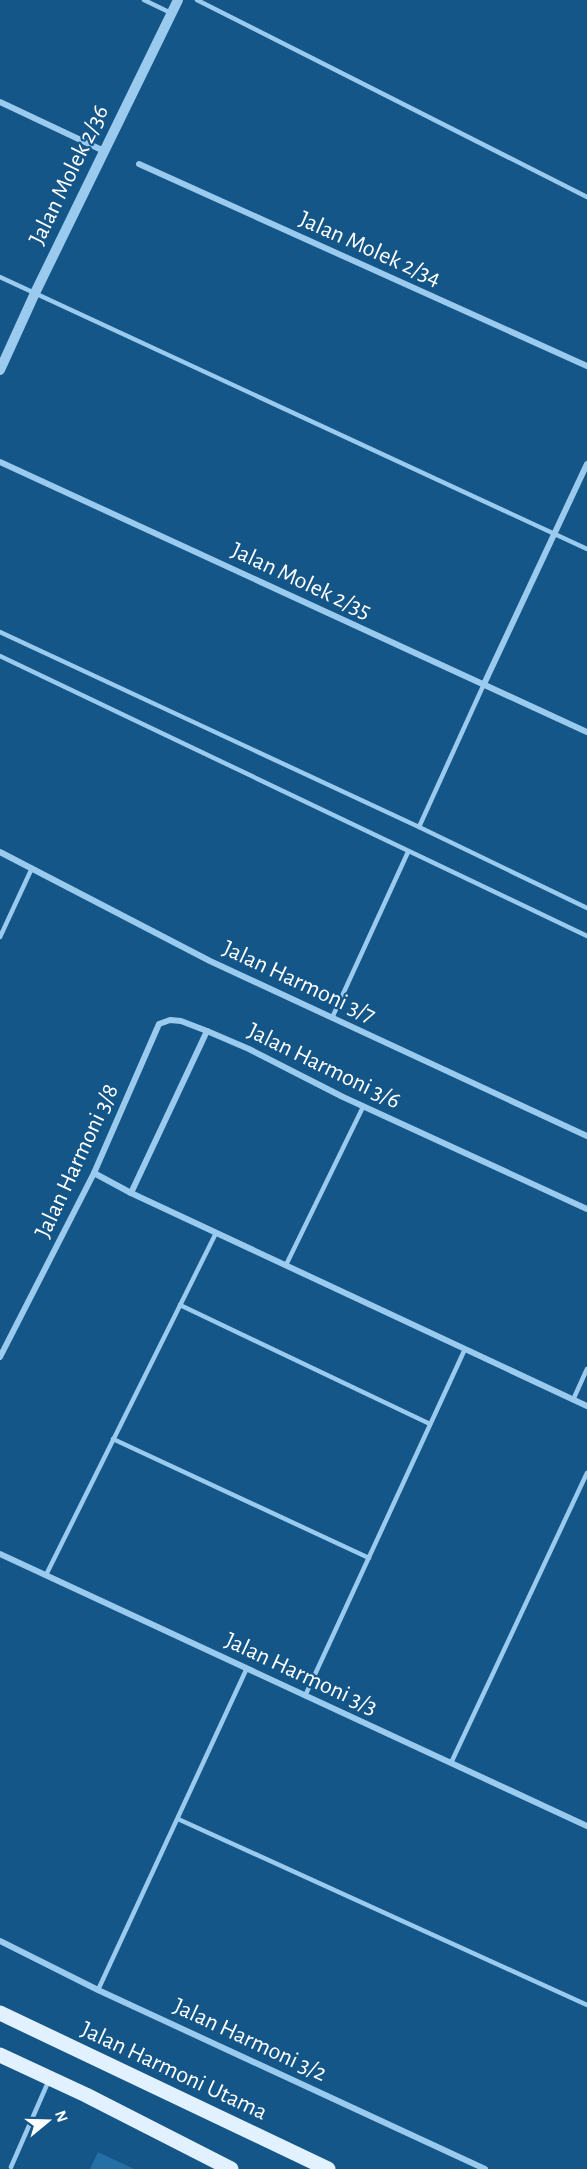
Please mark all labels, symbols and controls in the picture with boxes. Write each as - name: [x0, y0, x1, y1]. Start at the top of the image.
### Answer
- street label: Jalan Molek 2/36: [25, 101, 113, 249]
- street label: Jalan Molek 2/34: [295, 207, 445, 291]
- street label: Jalan Molek 2/35: [227, 538, 375, 624]
- street label: Jalan Harmoni 3/7: [219, 936, 379, 1028]
- street label: Jalan Harmoni 3/6: [244, 1019, 404, 1113]
- street label: Jalan Harmoni 3/8: [31, 1080, 123, 1242]
- street label: Jalan Harmoni 3/3: [221, 1628, 381, 1720]
- street label: Jalan Harmoni 3/2: [170, 1994, 331, 2086]
- street label: Jalan Harmoni Utama: [77, 2017, 271, 2125]
- north arrow: [18, 2091, 78, 2151]
- text: N: [52, 2109, 71, 2124]

